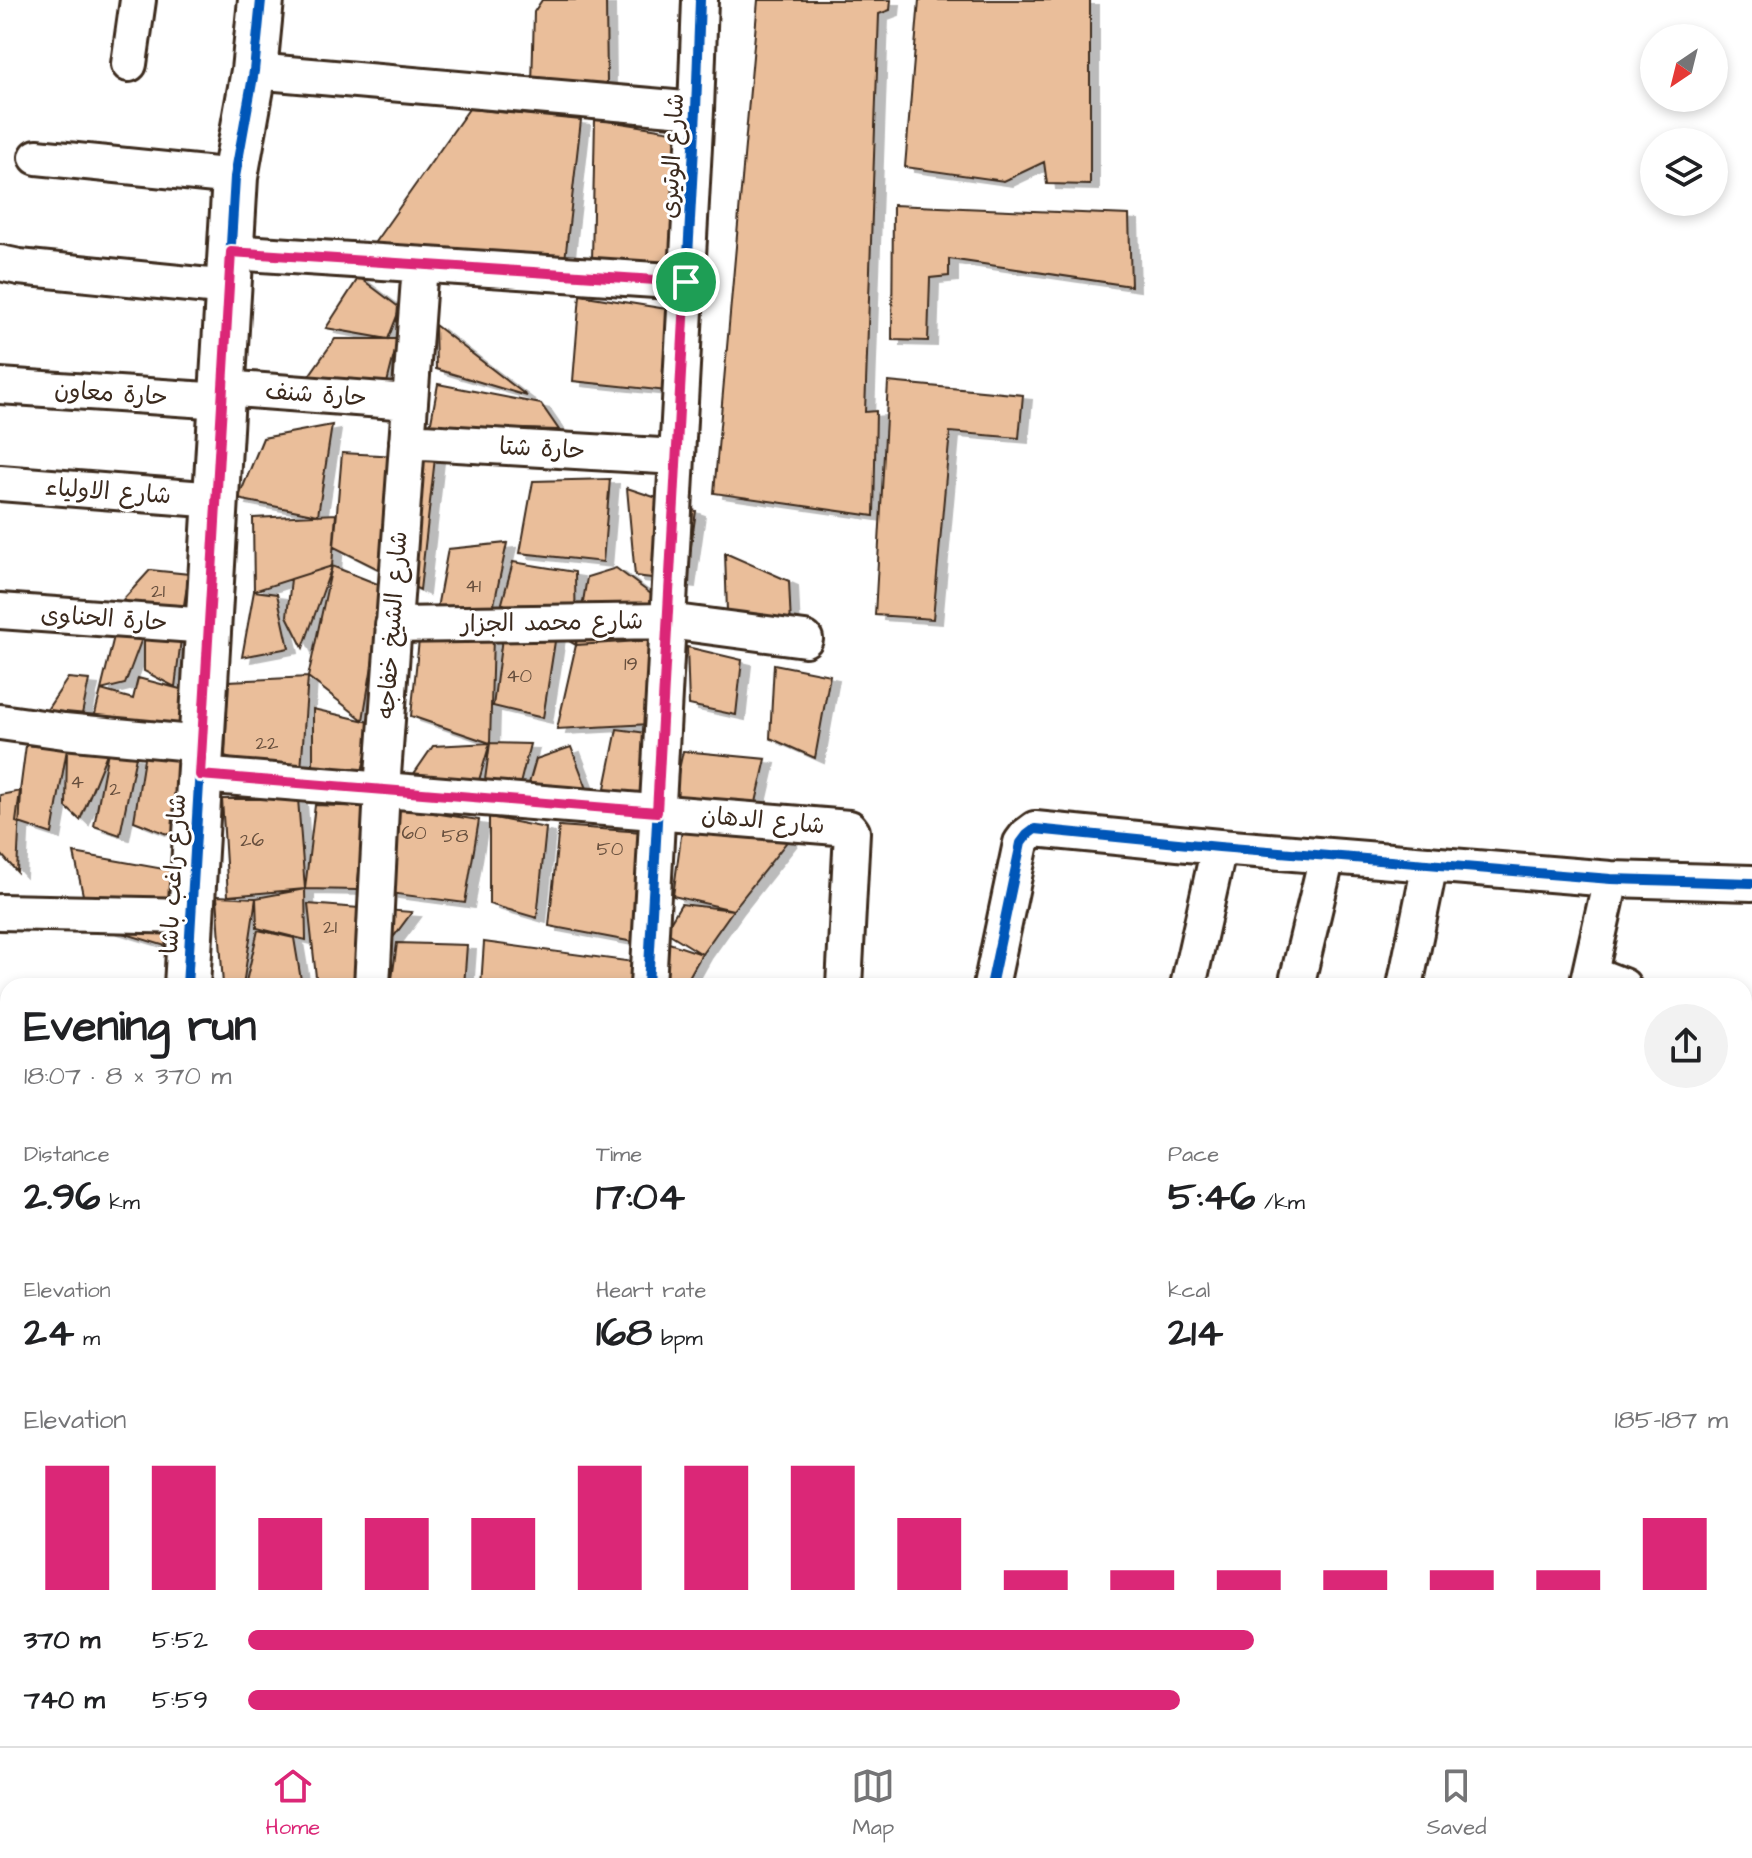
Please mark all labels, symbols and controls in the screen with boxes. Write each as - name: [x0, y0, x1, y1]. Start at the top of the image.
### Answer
- north arrow: [1640, 24, 1728, 112]
- map controls: [1640, 24, 1728, 216]
- street label: شارع الوتيرى: [653, 92, 693, 220]
- button: layers: [1640, 128, 1728, 216]
- pin: [652, 248, 720, 316]
- icon: arrive: [664, 260, 708, 304]
- street label: حارة معاون: [53, 373, 169, 415]
- street label: حارة شنف: [264, 374, 368, 416]
- street label: حارة شتا: [498, 430, 586, 468]
- street label: شارع الاولياء: [44, 471, 172, 513]
- street label: شارع الشيخ خفاجه: [369, 530, 417, 720]
- house number: 41: [465, 572, 482, 600]
- house number: 21: [151, 577, 165, 605]
- street label: حارة الحناوى: [40, 598, 168, 640]
- street label: شارع محمد الجزار: [459, 604, 643, 642]
- house number: 19: [624, 650, 638, 678]
- house number: 40: [506, 662, 532, 690]
- house number: 22: [256, 729, 279, 757]
- house number: 4: [70, 768, 84, 796]
- house number: 2: [109, 775, 121, 803]
- street label: شارع راغب باشا: [153, 793, 195, 955]
- street label: شارع الدهان: [700, 799, 826, 843]
- house number: 60: [401, 819, 427, 847]
- house number: 58: [441, 822, 469, 850]
- house number: 26: [240, 826, 264, 854]
- house number: 50: [597, 835, 624, 863]
- house number: 21: [323, 913, 337, 941]
- text: Evening run: [24, 997, 256, 1058]
- button: share: [1644, 1004, 1728, 1088]
- text: 18:07 · 8 × 370 m: [24, 1058, 232, 1094]
- text: Distance: [24, 1139, 110, 1170]
- text: Time: [596, 1139, 642, 1170]
- text: Pace: [1168, 1139, 1219, 1170]
- text: 2.96: [24, 1170, 100, 1225]
- text: 17:04: [596, 1170, 685, 1225]
- text: 5:46: [1168, 1170, 1255, 1225]
- text: km: [100, 1187, 140, 1218]
- text: /km: [1255, 1187, 1305, 1218]
- text: Elevation: [24, 1275, 111, 1306]
- text: Heart rate: [596, 1275, 706, 1306]
- text: kcal: [1168, 1275, 1210, 1306]
- text: 24: [24, 1306, 74, 1361]
- text: 168: [596, 1306, 652, 1361]
- text: 214: [1168, 1306, 1223, 1361]
- text: m: [74, 1323, 100, 1354]
- text: bpm: [652, 1323, 703, 1354]
- text: Elevation: [24, 1402, 126, 1438]
- text: 185–187 m: [1615, 1402, 1728, 1438]
- text: 370 m: [24, 1622, 100, 1658]
- text: 5:52: [152, 1622, 208, 1658]
- text: 740 m: [24, 1682, 105, 1718]
- text: 5:59: [152, 1682, 208, 1718]
- tab: Home: [266, 1764, 320, 1843]
- tab: Map: [851, 1764, 895, 1843]
- tab: Saved: [1427, 1764, 1486, 1843]

